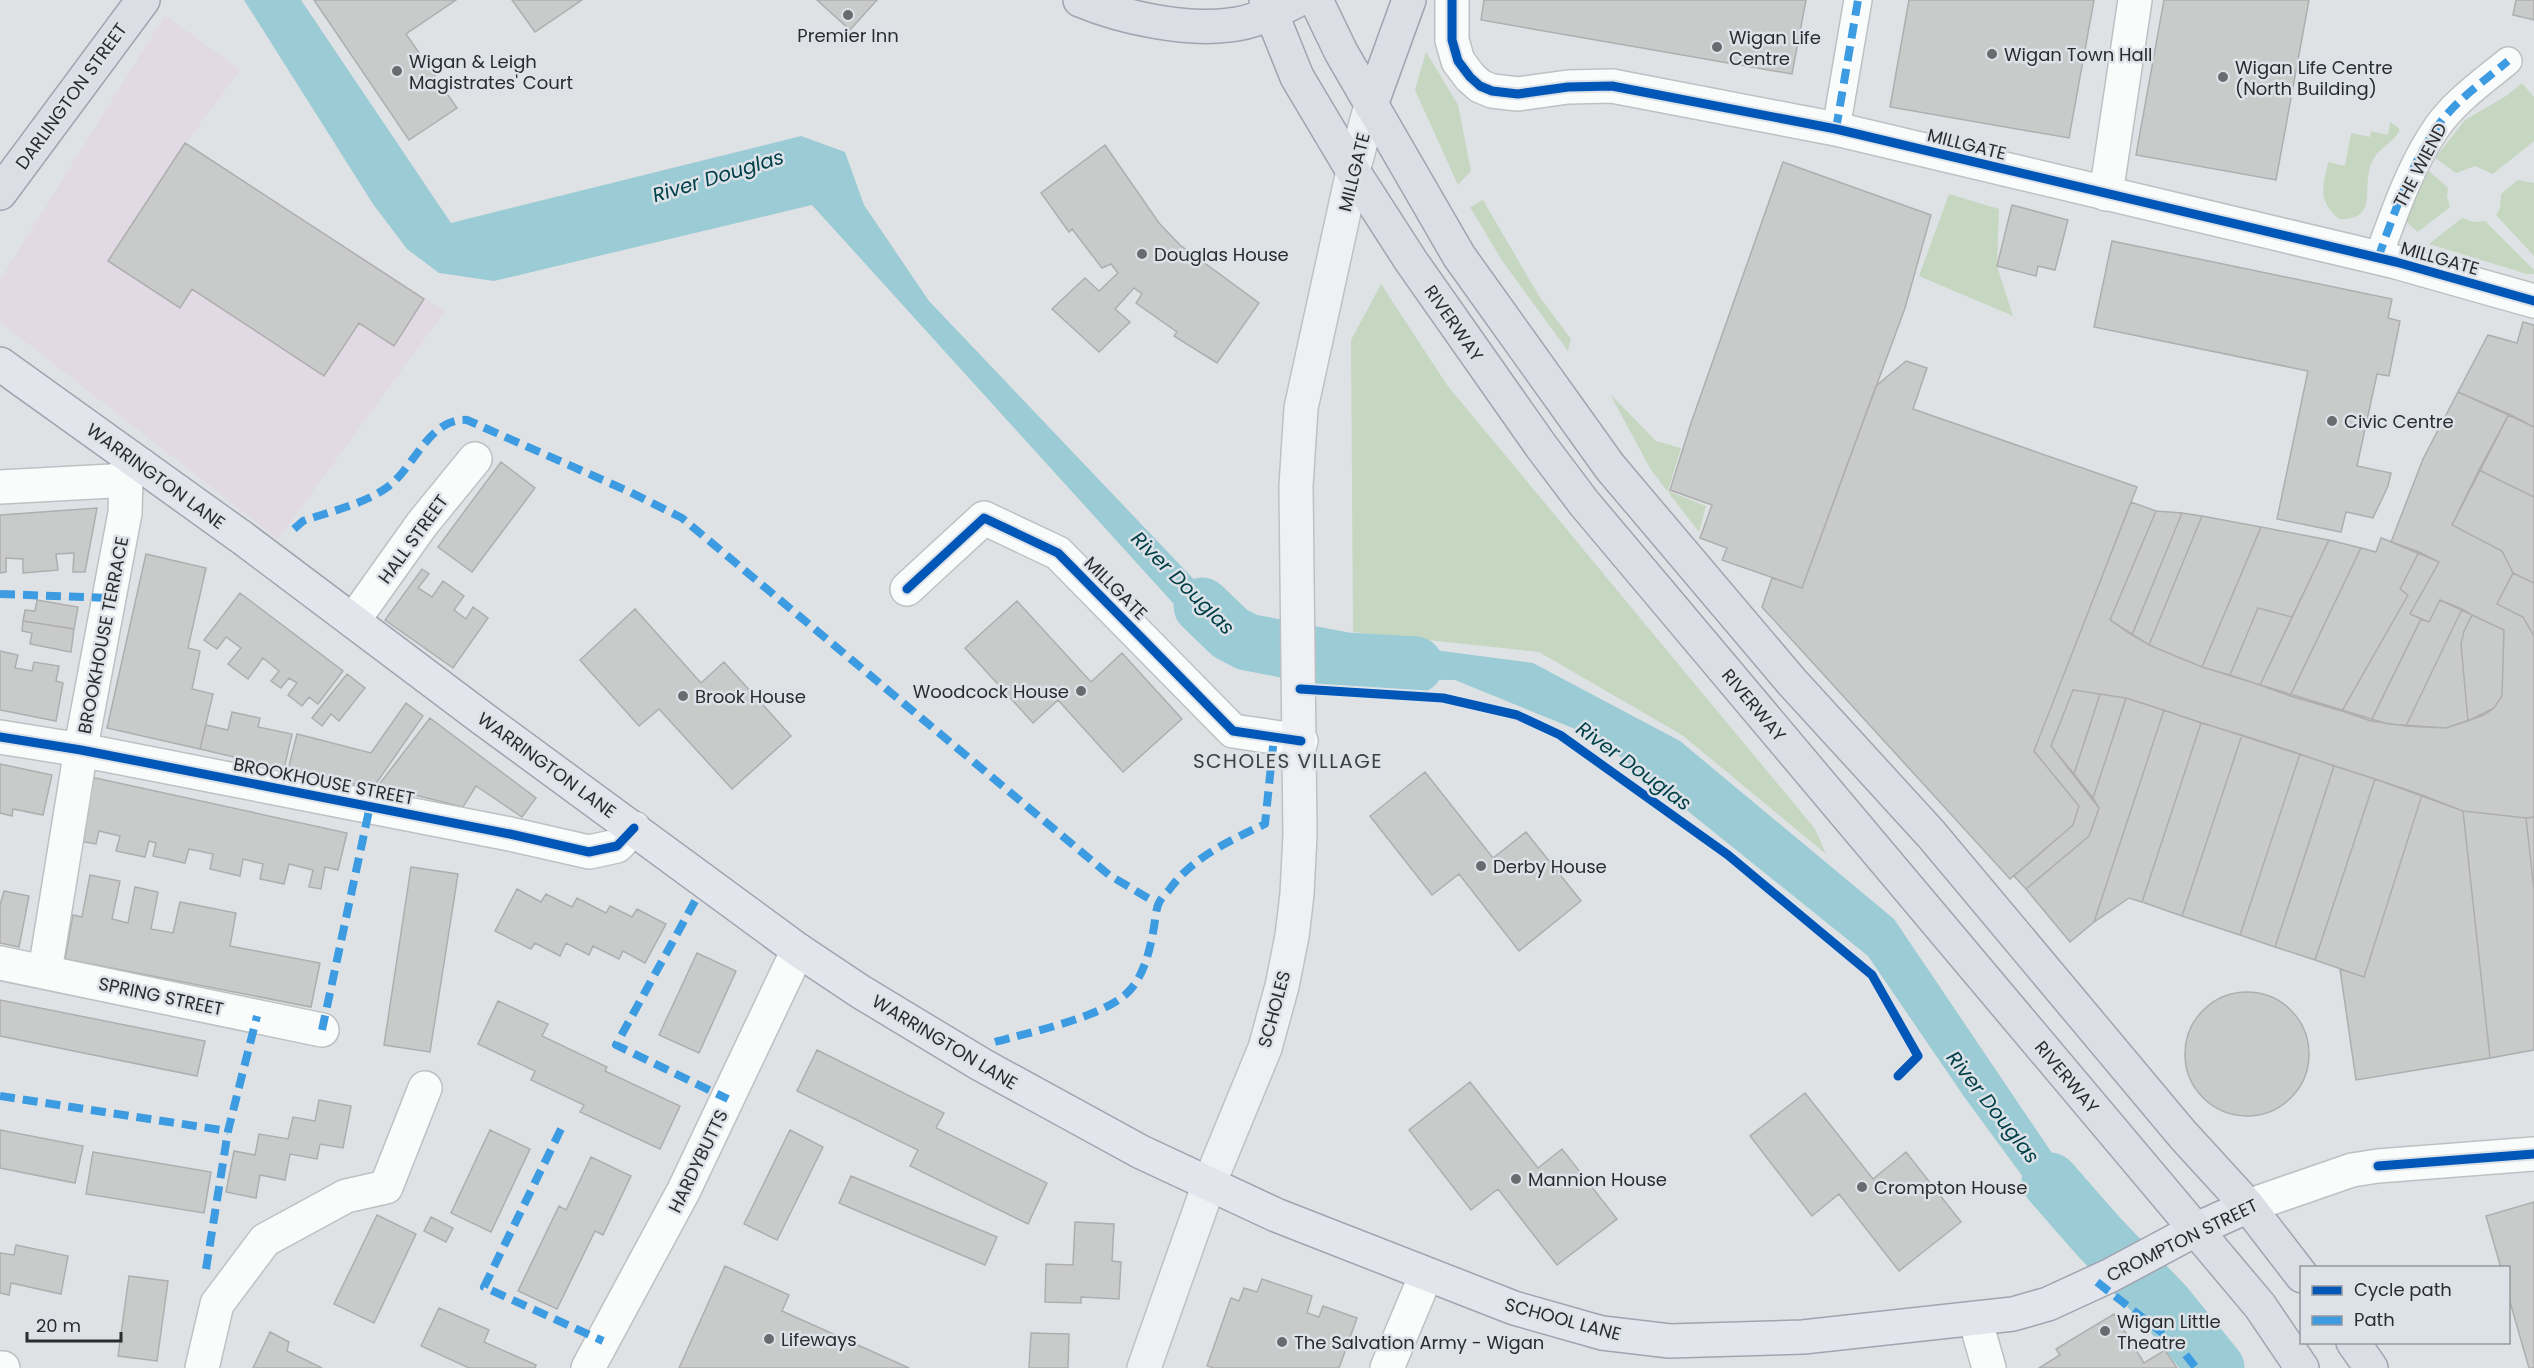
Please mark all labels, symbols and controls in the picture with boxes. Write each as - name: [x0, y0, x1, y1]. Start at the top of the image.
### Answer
- marker: Premier Inn: [841, 8, 855, 22]
- street label: DARLINGTON STREET: [9, 17, 133, 174]
- place label: Premier Inn: [797, 23, 899, 48]
- place label: Wigan Life Centre: [1729, 25, 1821, 71]
- marker: Wigan Life Centre: [1710, 40, 1724, 54]
- place label: Wigan Town Hall: [2004, 42, 2152, 67]
- marker: Wigan Town Hall: [1985, 47, 1999, 61]
- place label: Wigan & Leigh Magistrates' Court: [409, 49, 573, 95]
- place label: Wigan Life Centre (North Building): [2235, 55, 2393, 101]
- marker: Wigan & Leigh Magistrates' Court: [390, 64, 404, 78]
- marker: Wigan Life Centre (North Building): [2216, 70, 2230, 84]
- street label: THE WIEND: [2387, 118, 2453, 212]
- street label: MILLGATE: [1925, 122, 2009, 166]
- street label: MILLGATE: [1332, 130, 1376, 214]
- water label: River Douglas: [649, 143, 787, 209]
- street label: MILLGATE: [2398, 235, 2482, 281]
- place label: Douglas House: [1154, 242, 1289, 267]
- marker: Douglas House: [1135, 247, 1149, 261]
- street label: RIVERWAY: [1419, 280, 1490, 367]
- place label: Civic Centre: [2344, 409, 2454, 434]
- marker: Civic Centre: [2325, 414, 2339, 428]
- street label: WARRINGTON LANE: [82, 417, 230, 535]
- street label: HALL STREET: [372, 489, 454, 589]
- water label: River Douglas: [1125, 525, 1241, 641]
- street label: BROOKHOUSE TERRACE: [72, 534, 134, 736]
- street label: MILLGATE: [1079, 551, 1153, 625]
- street label: RIVERWAY: [1716, 663, 1792, 747]
- place label: Woodcock House: [913, 679, 1069, 704]
- place label: Brook House: [695, 684, 806, 709]
- marker: Woodcock House: [1074, 684, 1088, 698]
- marker: Brook House: [676, 689, 690, 703]
- street label: WARRINGTON LANE: [473, 706, 621, 824]
- water label: River Douglas: [1571, 715, 1697, 817]
- district label: SCHOLES VILLAGE: [1193, 747, 1383, 775]
- street label: BROOKHOUSE STREET: [231, 751, 417, 811]
- place label: Derby House: [1493, 854, 1607, 879]
- marker: Derby House: [1474, 859, 1488, 873]
- street label: SCHOLES: [1252, 968, 1296, 1050]
- street label: SPRING STREET: [96, 971, 226, 1022]
- street label: WARRINGTON LANE: [867, 989, 1023, 1095]
- street label: RIVERWAY: [2029, 1035, 2105, 1119]
- water label: River Douglas: [1940, 1045, 2046, 1169]
- street label: HARDYBUTTS: [662, 1105, 734, 1217]
- place label: Mannion House: [1528, 1167, 1667, 1192]
- marker: Mannion House: [1509, 1172, 1523, 1186]
- place label: Crompton House: [1874, 1175, 2027, 1200]
- marker: Crompton House: [1855, 1180, 1869, 1194]
- street label: CROMPTON STREET: [2102, 1192, 2262, 1288]
- legend: [2300, 1266, 2510, 1344]
- text: Cycle path: [2354, 1277, 2452, 1302]
- street label: SCHOOL LANE: [1502, 1291, 1624, 1347]
- scale bar: [27, 1305, 122, 1343]
- text: Path: [2354, 1307, 2395, 1332]
- place label: Wigan Little Theatre: [2117, 1309, 2221, 1355]
- text: 20 m: [36, 1313, 81, 1338]
- marker: Wigan Little Theatre: [2098, 1324, 2112, 1338]
- place label: Lifeways: [781, 1327, 857, 1352]
- place label: The Salvation Army - Wigan: [1294, 1330, 1544, 1355]
- marker: Lifeways: [762, 1332, 776, 1346]
- marker: The Salvation Army - Wigan: [1275, 1335, 1289, 1349]

